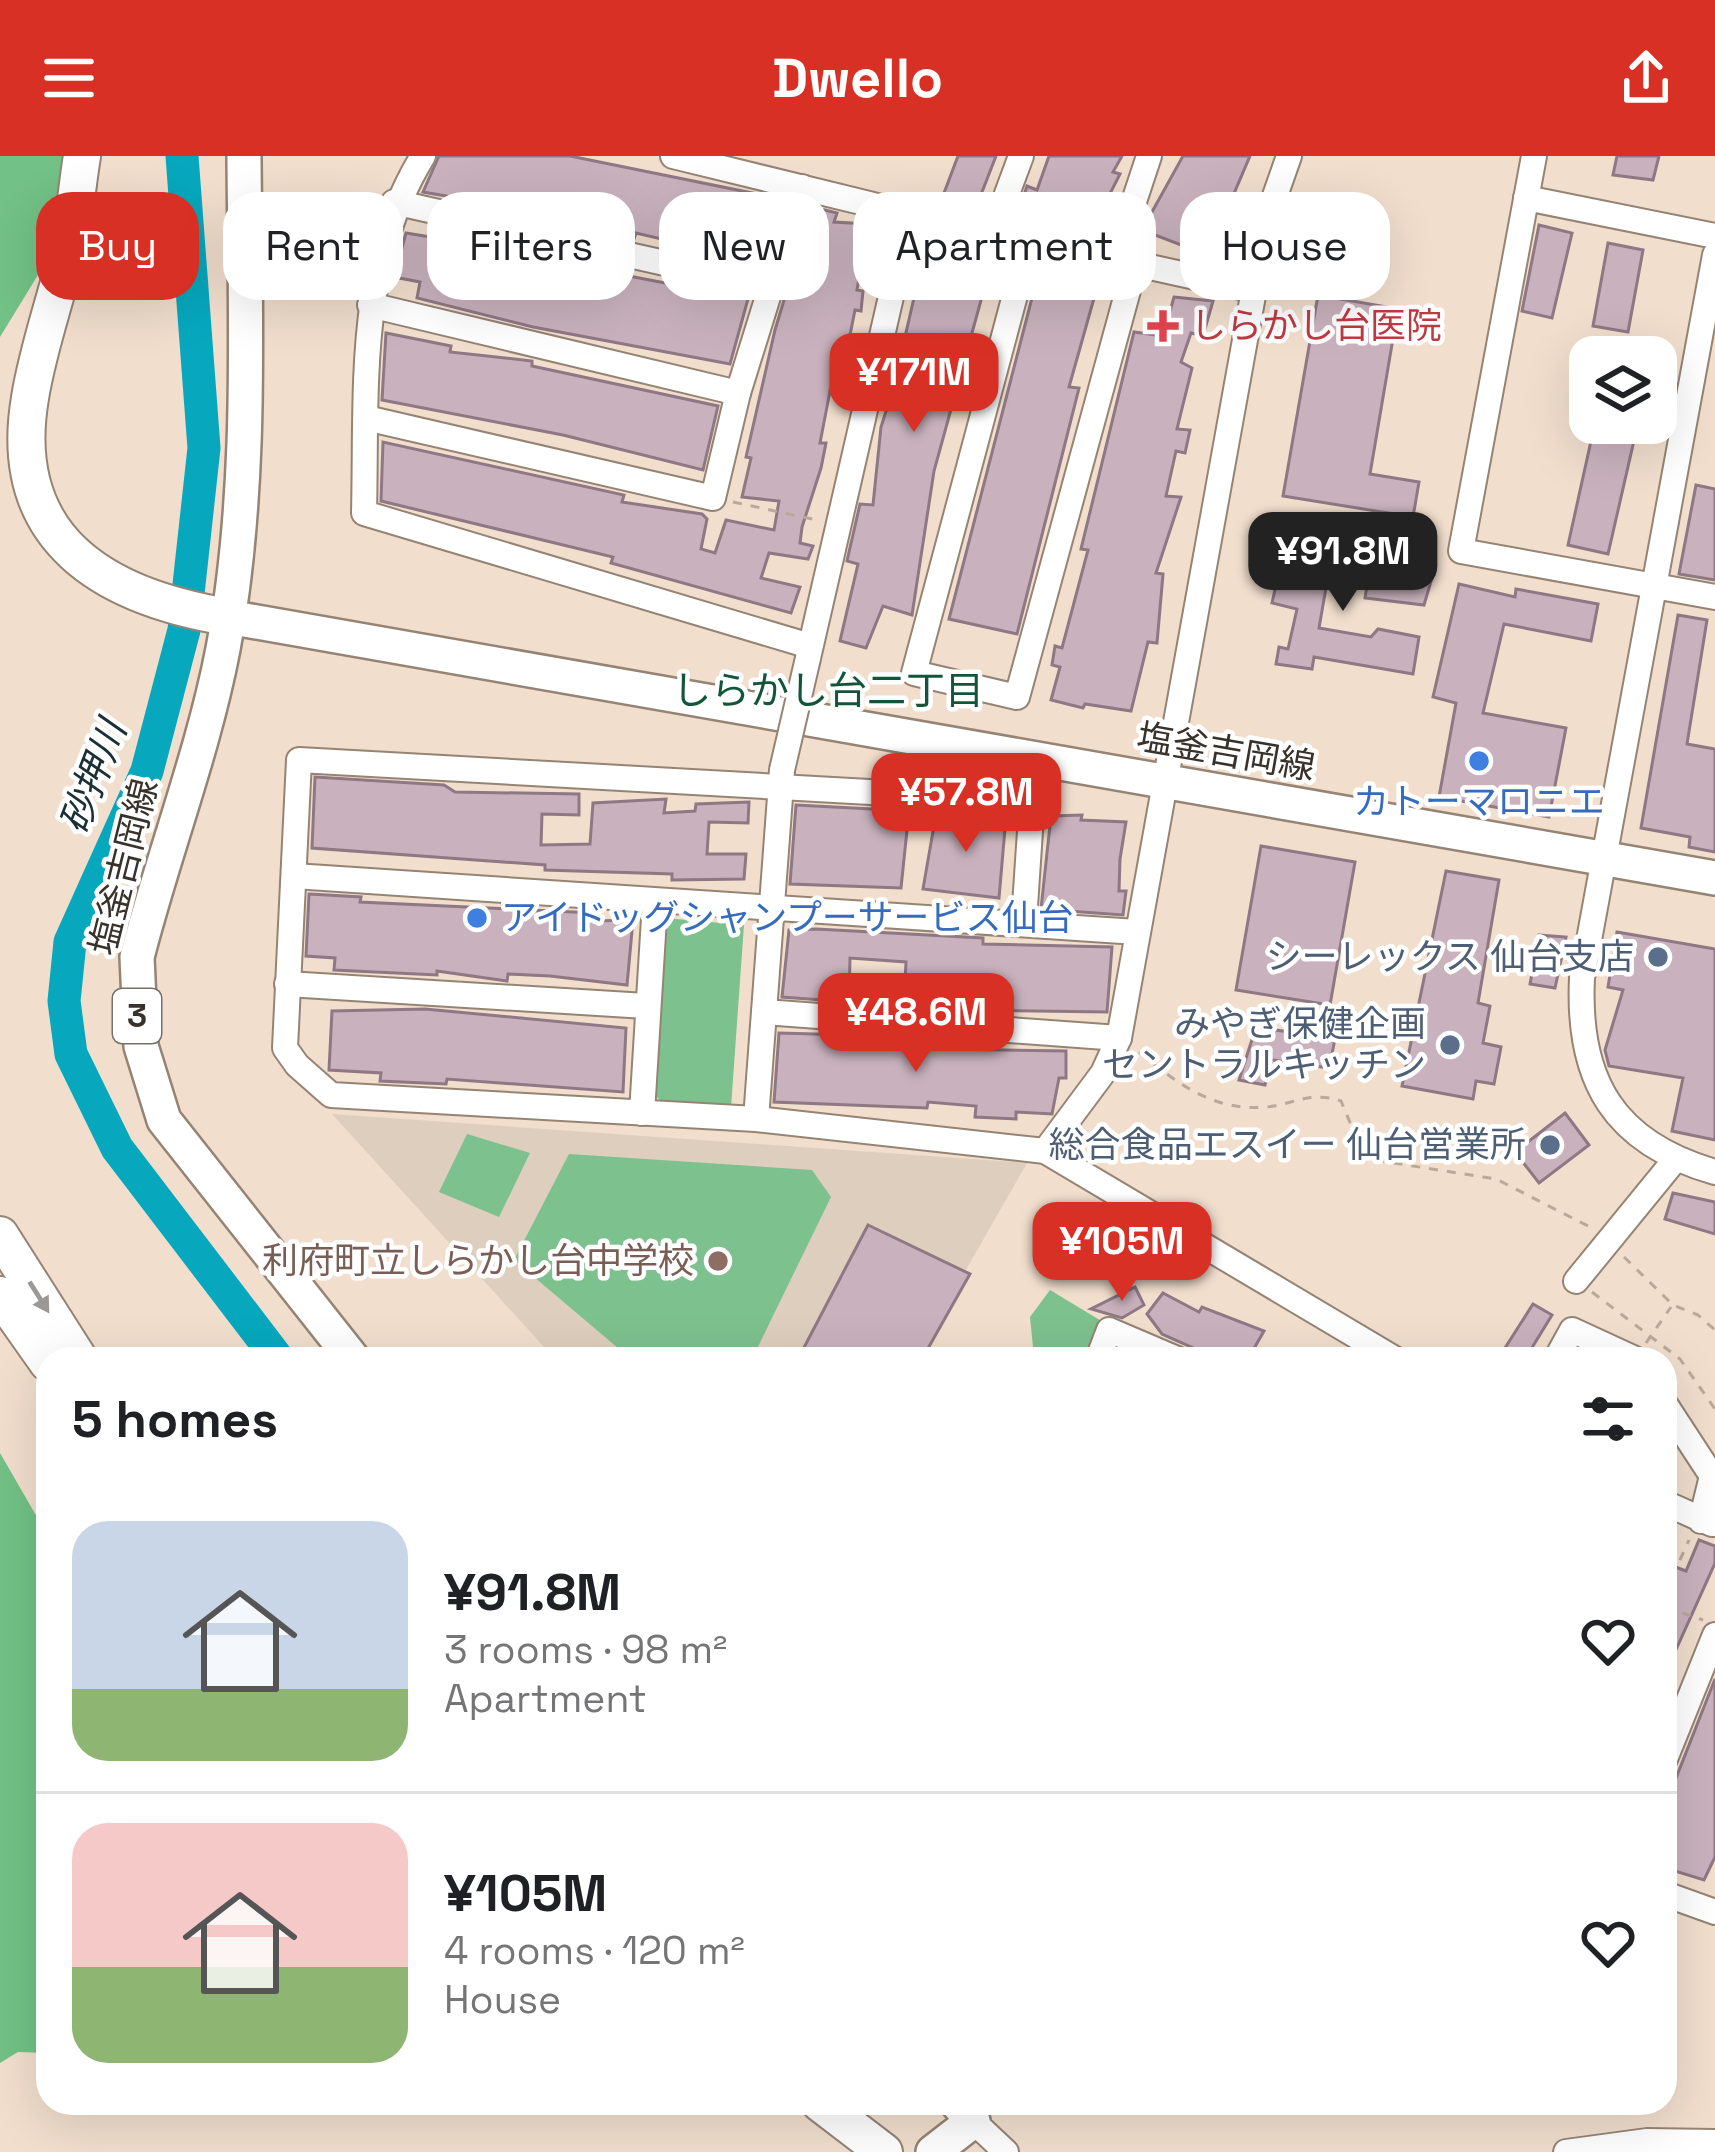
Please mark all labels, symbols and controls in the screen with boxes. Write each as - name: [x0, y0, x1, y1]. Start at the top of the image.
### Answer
- text: Dwello: [772, 44, 943, 113]
- icon: menu: [36, 45, 102, 111]
- icon: share: [1613, 45, 1679, 111]
- chip: Buy: [36, 192, 199, 300]
- chip: Rent: [223, 192, 403, 300]
- chip: Filters: [427, 192, 635, 300]
- chip: New: [659, 192, 829, 300]
- chip: Apartment: [853, 192, 1156, 300]
- chip: House: [1180, 192, 1390, 300]
- place label: しらかし台医院: [1190, 303, 1442, 349]
- marker: しらかし台医院: [1147, 310, 1179, 342]
- pin: ¥171M: [830, 333, 998, 435]
- map controls: [1569, 336, 1677, 444]
- button: layers: [1569, 336, 1677, 444]
- text: ¥171M: [856, 347, 972, 396]
- pin: ¥91.8M: [1245, 512, 1441, 614]
- text: ¥91.8M: [1275, 526, 1411, 575]
- district label: しらかし台二丁目: [672, 666, 984, 715]
- water label: 砂押川: [49, 710, 138, 840]
- street label: 塩釜吉岡線: [1133, 714, 1319, 790]
- marker: カトーマロニエ: [1466, 748, 1492, 774]
- pin: ¥57.8M: [868, 753, 1064, 855]
- text: ¥57.8M: [898, 767, 1034, 816]
- street label: 塩釜吉岡線: [80, 774, 168, 960]
- place label: カトーマロニエ: [1353, 779, 1605, 825]
- place label: アイドッグシャンプーサービス仙台: [501, 895, 1073, 941]
- marker: アイドッグシャンプーサービス仙台: [464, 905, 490, 931]
- place label: シーレックス 仙台支店: [1266, 934, 1634, 980]
- marker: シーレックス 仙台支店: [1645, 944, 1671, 970]
- pin: ¥48.6M: [818, 973, 1014, 1075]
- text: ¥48.6M: [845, 987, 987, 1036]
- road number: 3: [113, 989, 161, 1043]
- place label: みやぎ保健企画 セントラルキッチン: [1102, 1001, 1426, 1088]
- marker: みやぎ保健企画 セントラルキッチン: [1437, 1032, 1463, 1058]
- place label: 総合食品エスイー 仙台営業所: [1049, 1122, 1526, 1168]
- marker: 総合食品エスイー 仙台営業所: [1537, 1132, 1563, 1158]
- pin: ¥105M: [1038, 1202, 1206, 1304]
- text: ¥105M: [1060, 1216, 1184, 1265]
- place label: 利府町立しらかし台中学校: [262, 1238, 694, 1284]
- marker: 利府町立しらかし台中学校: [705, 1248, 731, 1274]
- one-way arrow: [28, 1280, 49, 1314]
- icon: filters: [1575, 1386, 1641, 1452]
- text: 5 homes: [72, 1387, 278, 1452]
- text: ¥91.8M: [444, 1560, 621, 1625]
- icon: home: [168, 1569, 312, 1713]
- icon: heart: [1575, 1608, 1641, 1674]
- text: 3 rooms · 98 m²: [444, 1625, 727, 1674]
- text: Apartment: [444, 1674, 647, 1723]
- text: ¥105M: [444, 1861, 607, 1926]
- icon: home: [168, 1871, 312, 2015]
- icon: heart: [1575, 1910, 1641, 1976]
- text: 4 rooms · 120 m²: [444, 1926, 745, 1975]
- text: House: [444, 1975, 561, 2024]

